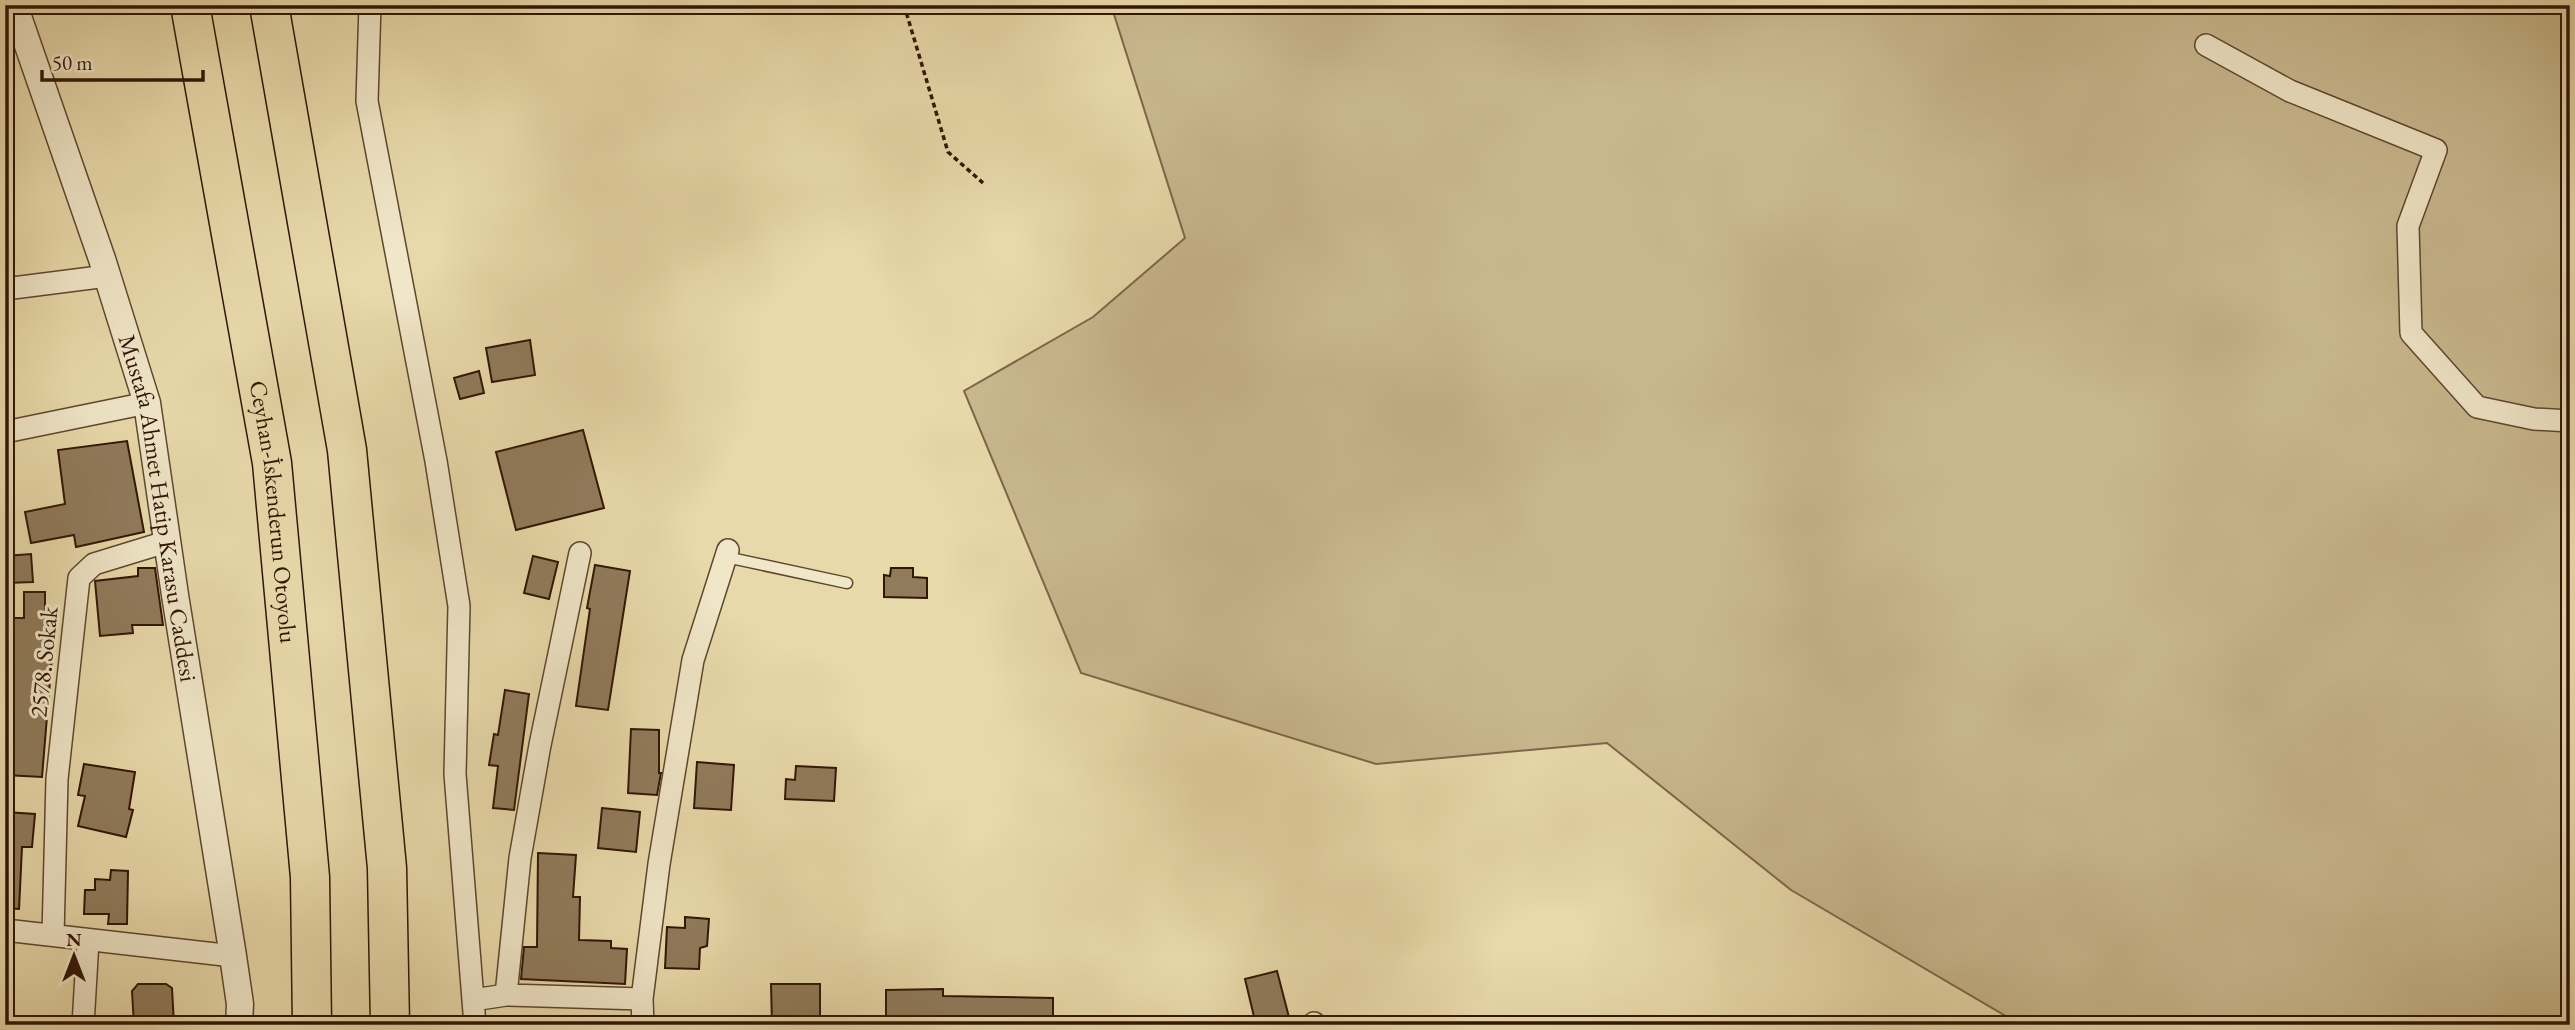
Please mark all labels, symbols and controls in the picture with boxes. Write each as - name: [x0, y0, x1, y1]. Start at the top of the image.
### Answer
- scale bar: [42, 38, 203, 82]
- text: 50 m: [52, 49, 93, 76]
- street label: Mustafa Ahmet Hatip Karasu Caddesi: [112, 331, 205, 684]
- street label: Ceyhan-İskenderun Otoyolu: [243, 378, 304, 645]
- street label: 2578. Sokak: [22, 604, 65, 719]
- north arrow: [38, 922, 108, 992]
- text: N: [66, 927, 82, 952]

